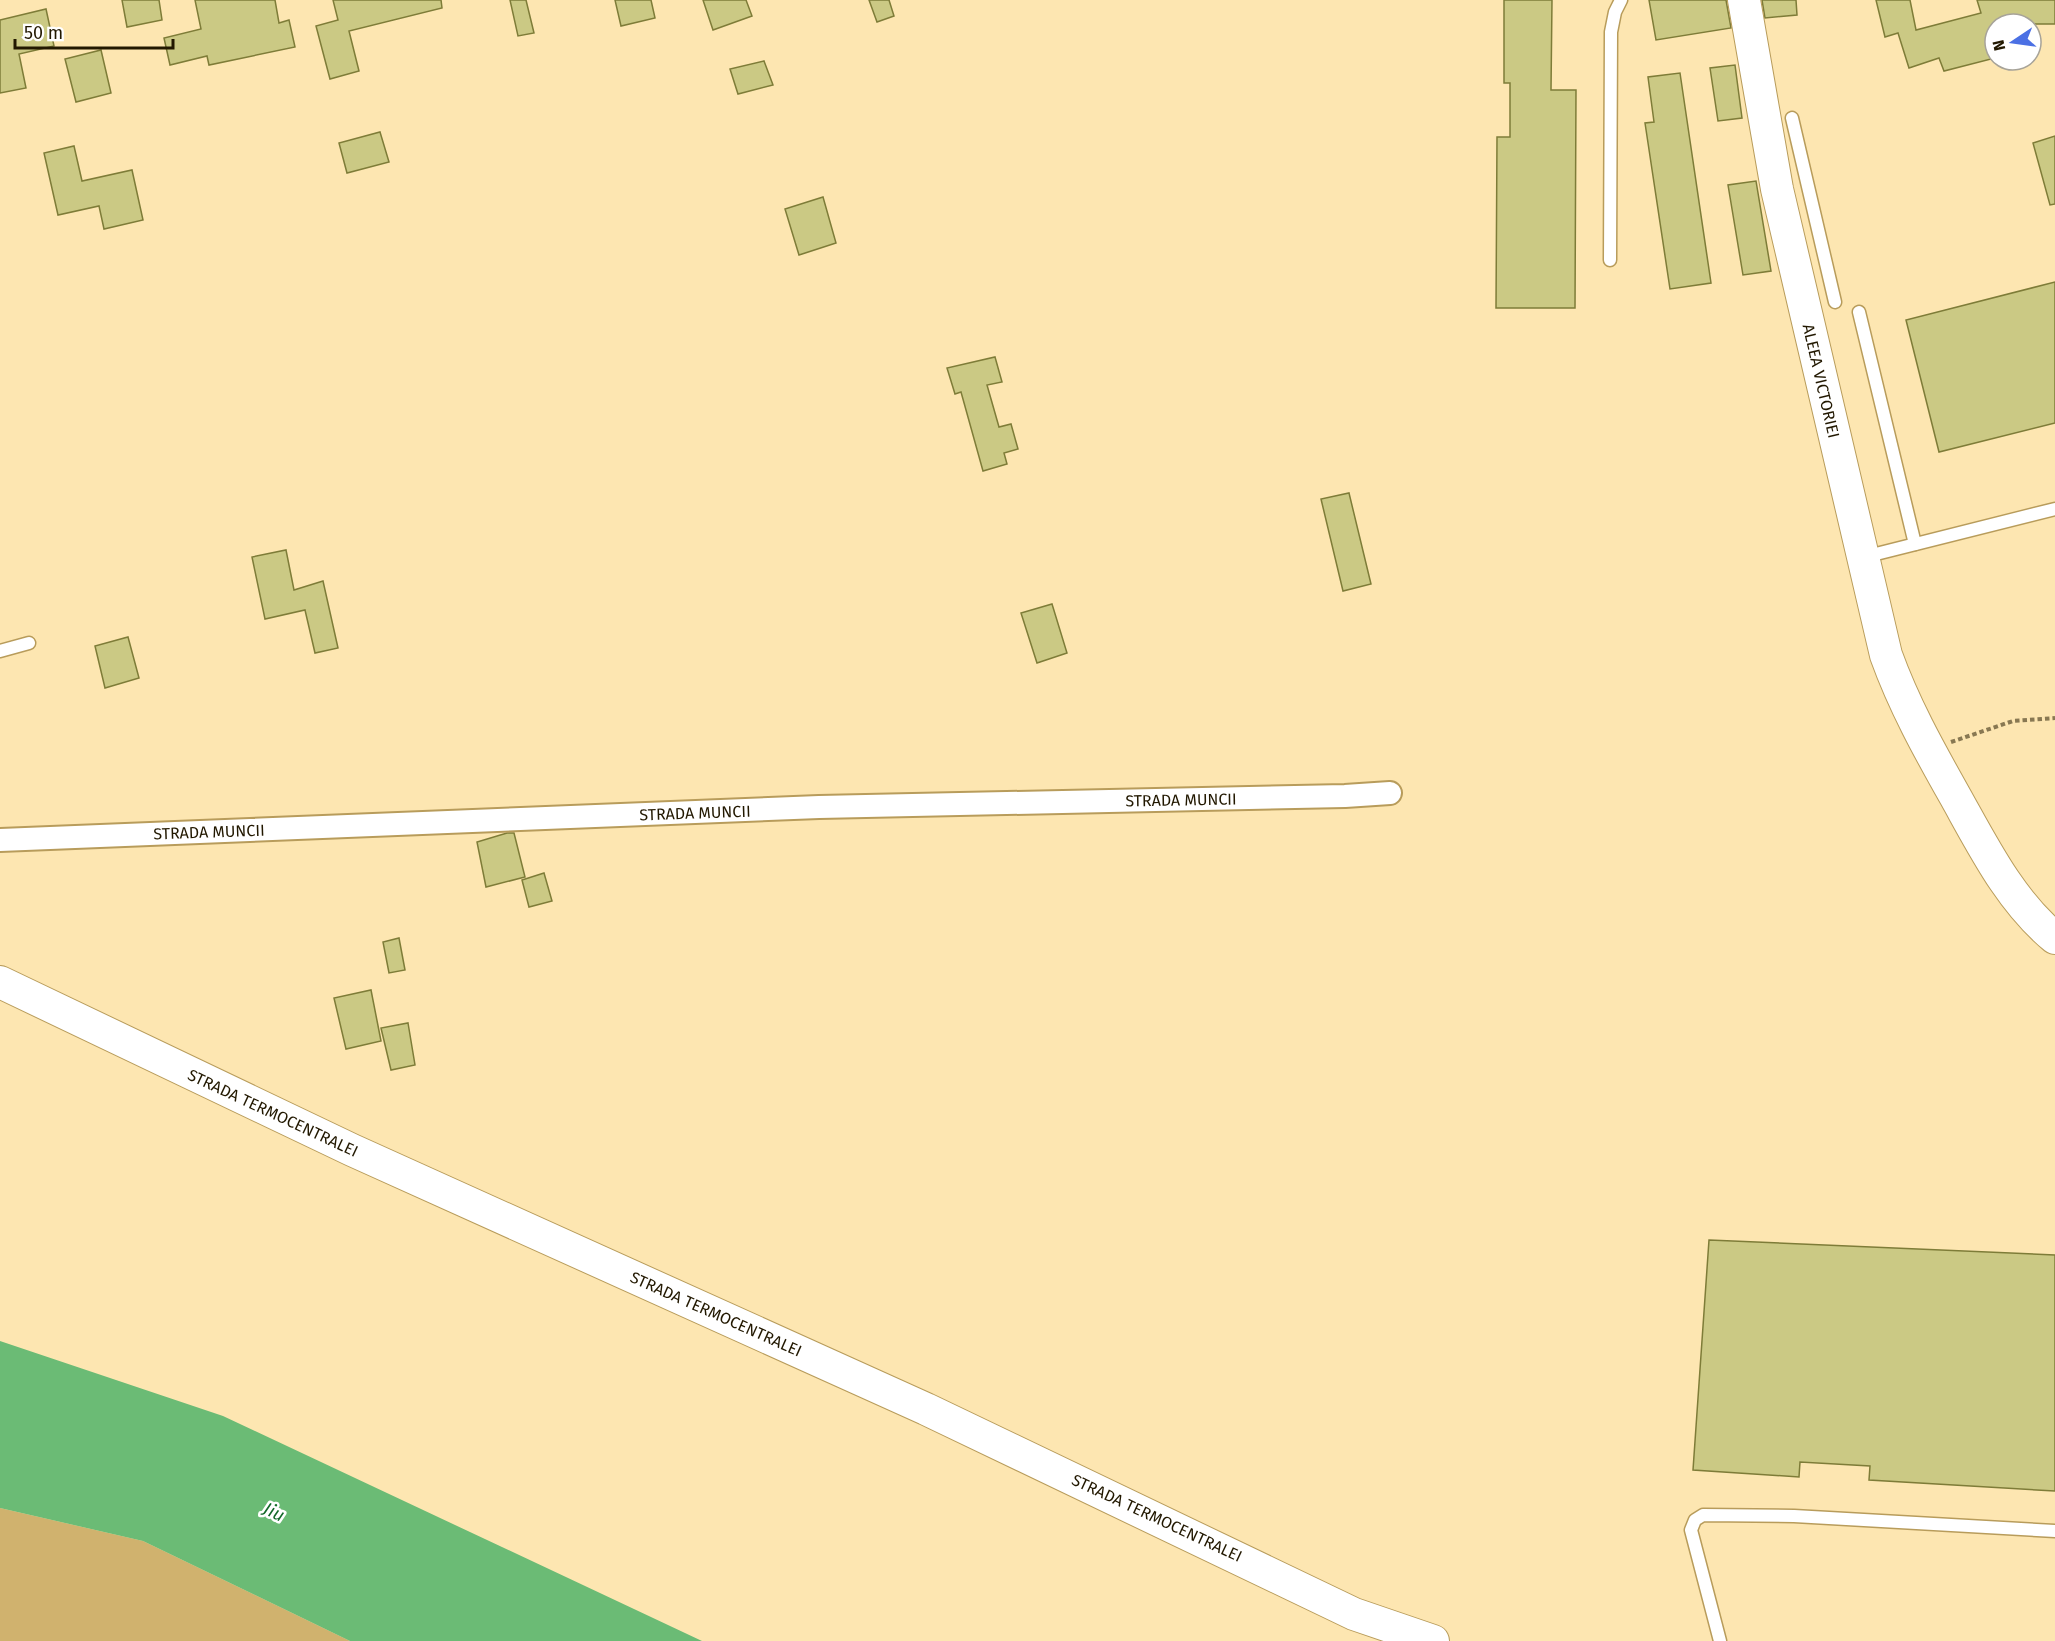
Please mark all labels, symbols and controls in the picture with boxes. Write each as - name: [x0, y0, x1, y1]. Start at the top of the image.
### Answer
- scale bar: [15, 12, 172, 50]
- north arrow: [1983, 12, 2043, 72]
- text: 50 m: [24, 22, 63, 44]
- text: N: [1988, 38, 2009, 53]
- street label: ALEEA VICTORIEI: [1799, 322, 1843, 440]
- street label: STRADA MUNCII: [1125, 790, 1237, 810]
- street label: STRADA MUNCII: [639, 802, 751, 824]
- street label: STRADA MUNCII: [153, 821, 265, 843]
- street label: STRADA TERMOCENTRALEI: [185, 1065, 361, 1161]
- street label: STRADA TERMOCENTRALEI: [627, 1268, 805, 1360]
- street label: STRADA TERMOCENTRALEI: [1069, 1470, 1245, 1566]
- water label: Jiu: [259, 1497, 288, 1526]

